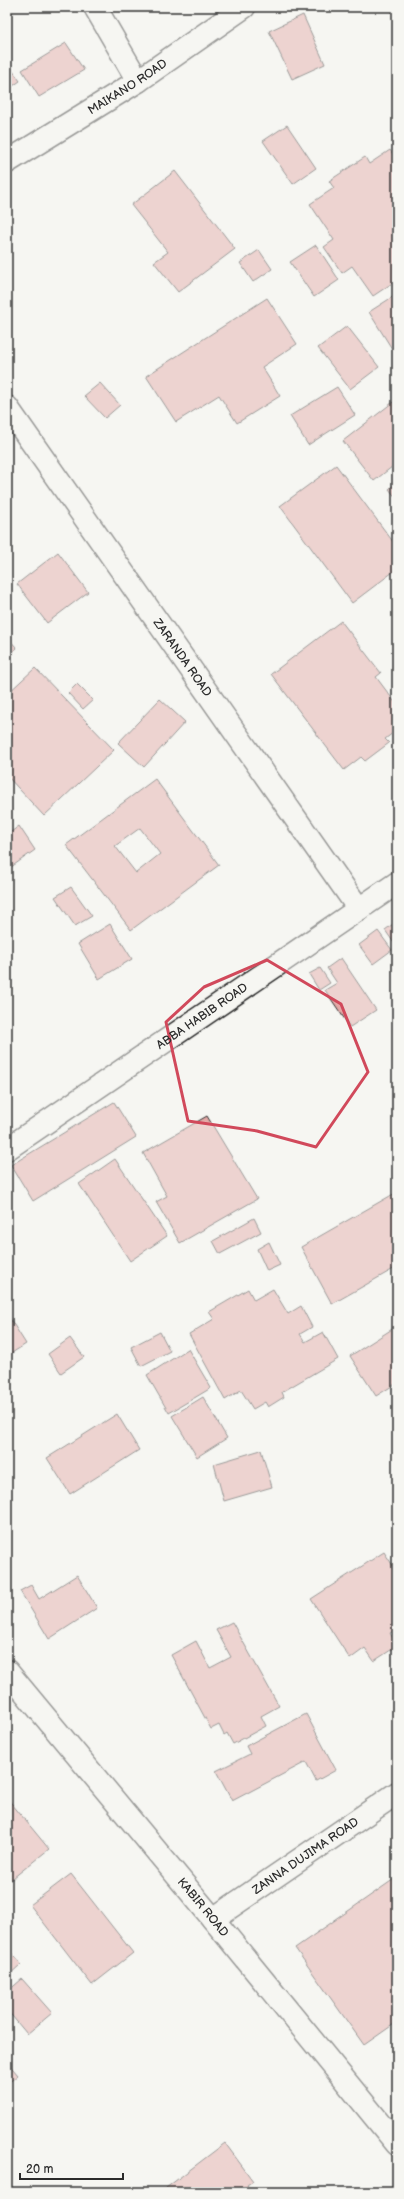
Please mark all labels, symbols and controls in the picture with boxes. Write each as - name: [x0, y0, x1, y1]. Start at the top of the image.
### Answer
- street label: MAIKANO ROAD: [85, 56, 170, 118]
- street label: ZARANDA ROAD: [149, 615, 215, 700]
- street label: ABBA HABIB ROAD: [154, 980, 251, 1053]
- street label: ZANNA DUJIMA ROAD: [249, 1814, 362, 1898]
- street label: KABIR ROAD: [174, 1875, 232, 1940]
- scale bar: [20, 2155, 123, 2181]
- text: 20 m: [26, 2162, 53, 2177]

